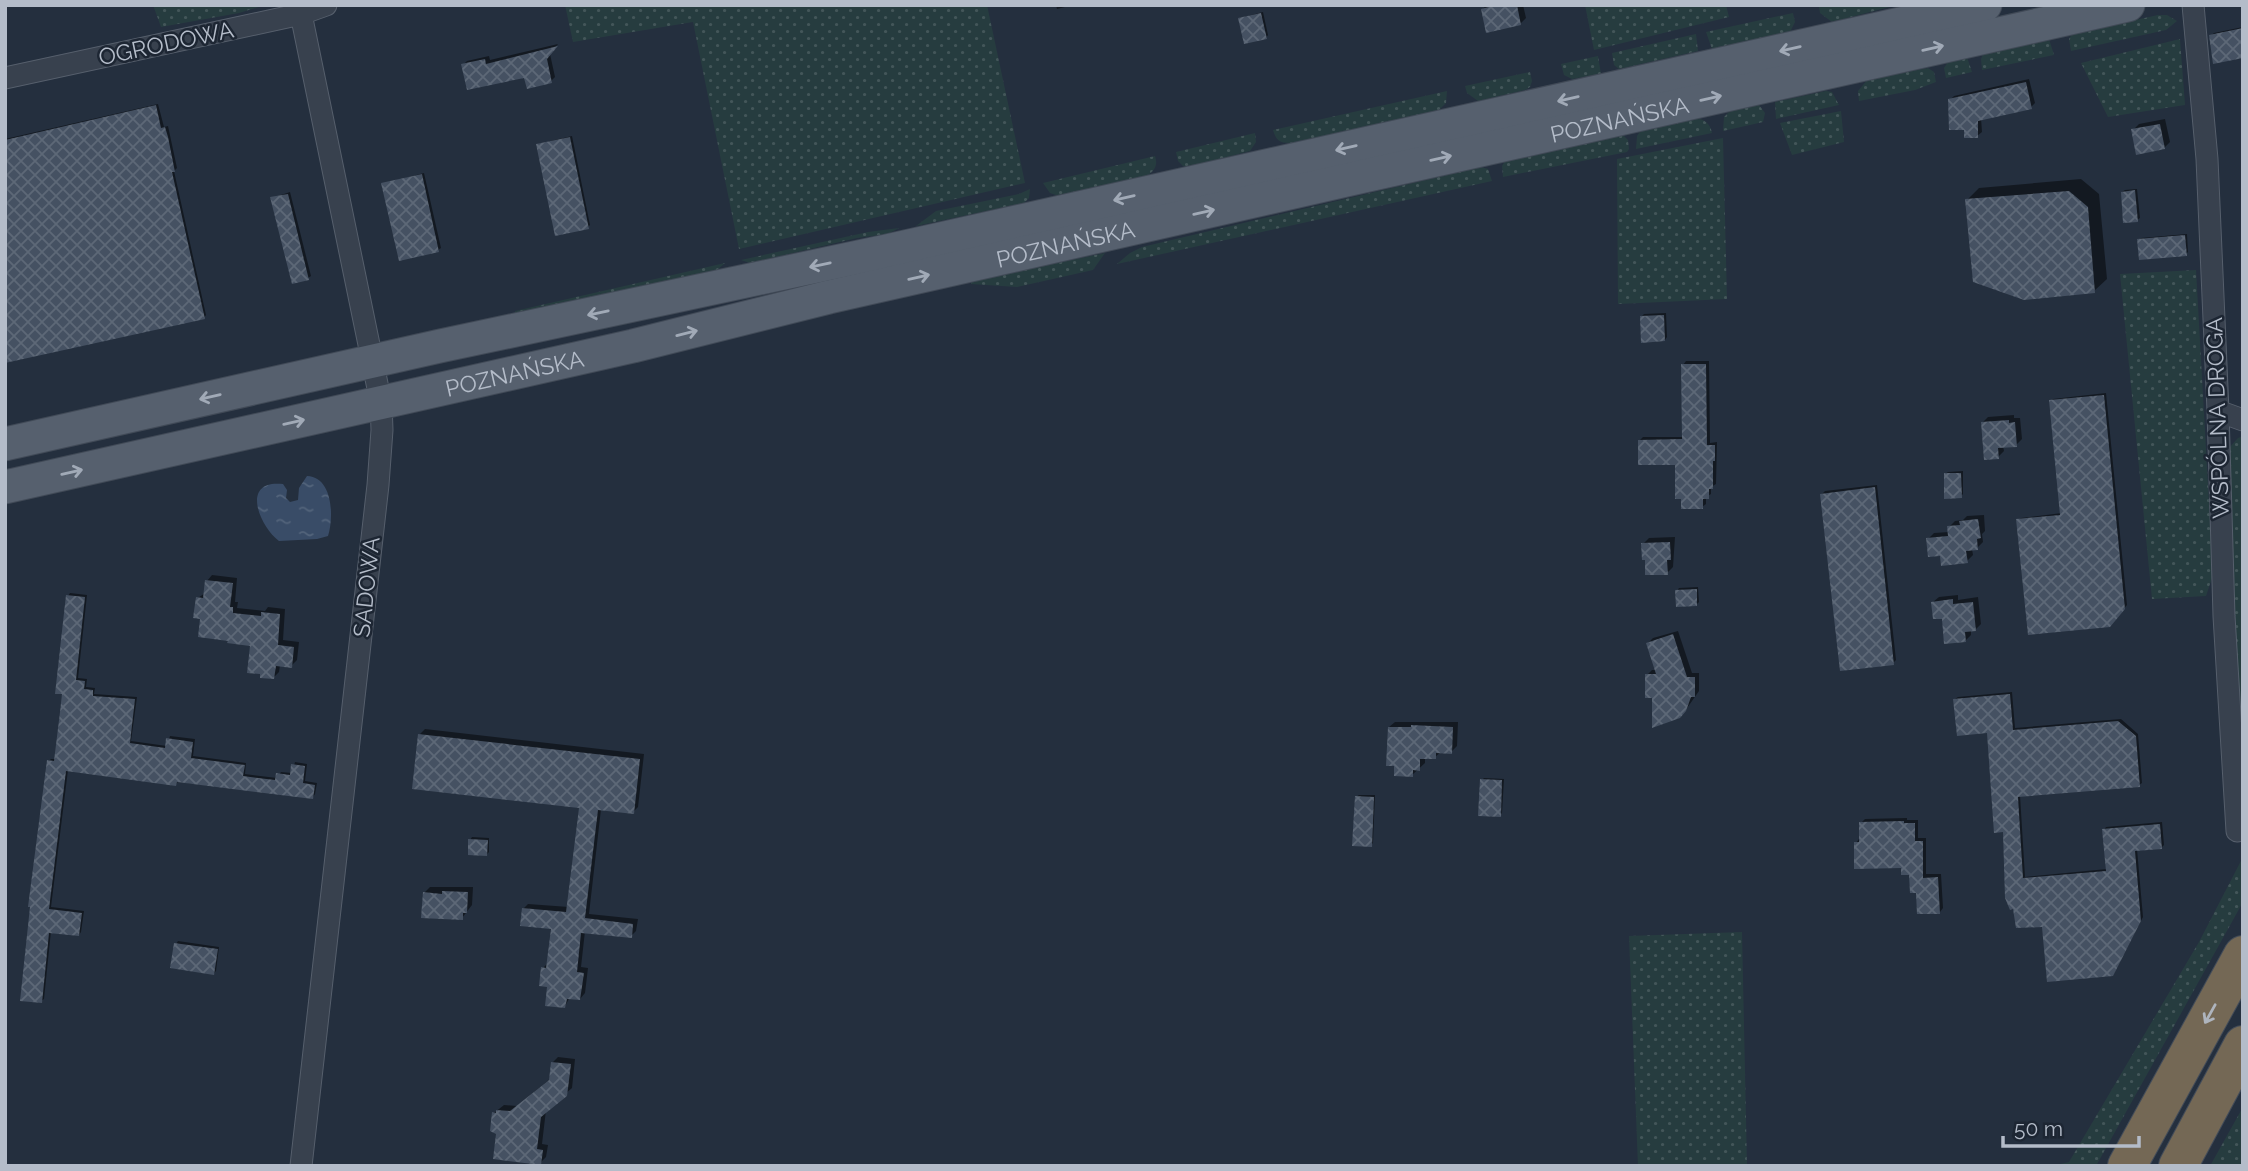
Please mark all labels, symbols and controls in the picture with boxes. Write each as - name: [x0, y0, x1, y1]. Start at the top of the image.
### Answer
- street label: OGRODOWA: [96, 15, 236, 70]
- one-way arrow: [1921, 41, 1944, 55]
- one-way arrow: [1779, 43, 1802, 56]
- street label: POZNAŃSKA: [1548, 90, 1692, 147]
- one-way arrow: [1699, 91, 1722, 104]
- one-way arrow: [1557, 92, 1580, 106]
- one-way arrow: [1335, 142, 1358, 155]
- one-way arrow: [1429, 151, 1452, 165]
- one-way arrow: [1113, 192, 1136, 205]
- one-way arrow: [1192, 205, 1215, 218]
- street label: POZNAŃSKA: [994, 215, 1138, 272]
- one-way arrow: [809, 259, 832, 273]
- one-way arrow: [907, 270, 930, 283]
- one-way arrow: [587, 306, 610, 320]
- street label: WSPÓLNA DROGA: [2200, 316, 2234, 519]
- one-way arrow: [675, 326, 697, 339]
- street label: POZNAŃSKA: [443, 344, 587, 401]
- one-way arrow: [199, 391, 222, 404]
- one-way arrow: [282, 415, 305, 428]
- one-way arrow: [60, 465, 83, 478]
- street label: SADOWA: [347, 535, 385, 638]
- one-way arrow: [2203, 1004, 2217, 1024]
- scale bar: [2003, 1104, 2140, 1148]
- text: 50 m: [2014, 1116, 2063, 1141]

